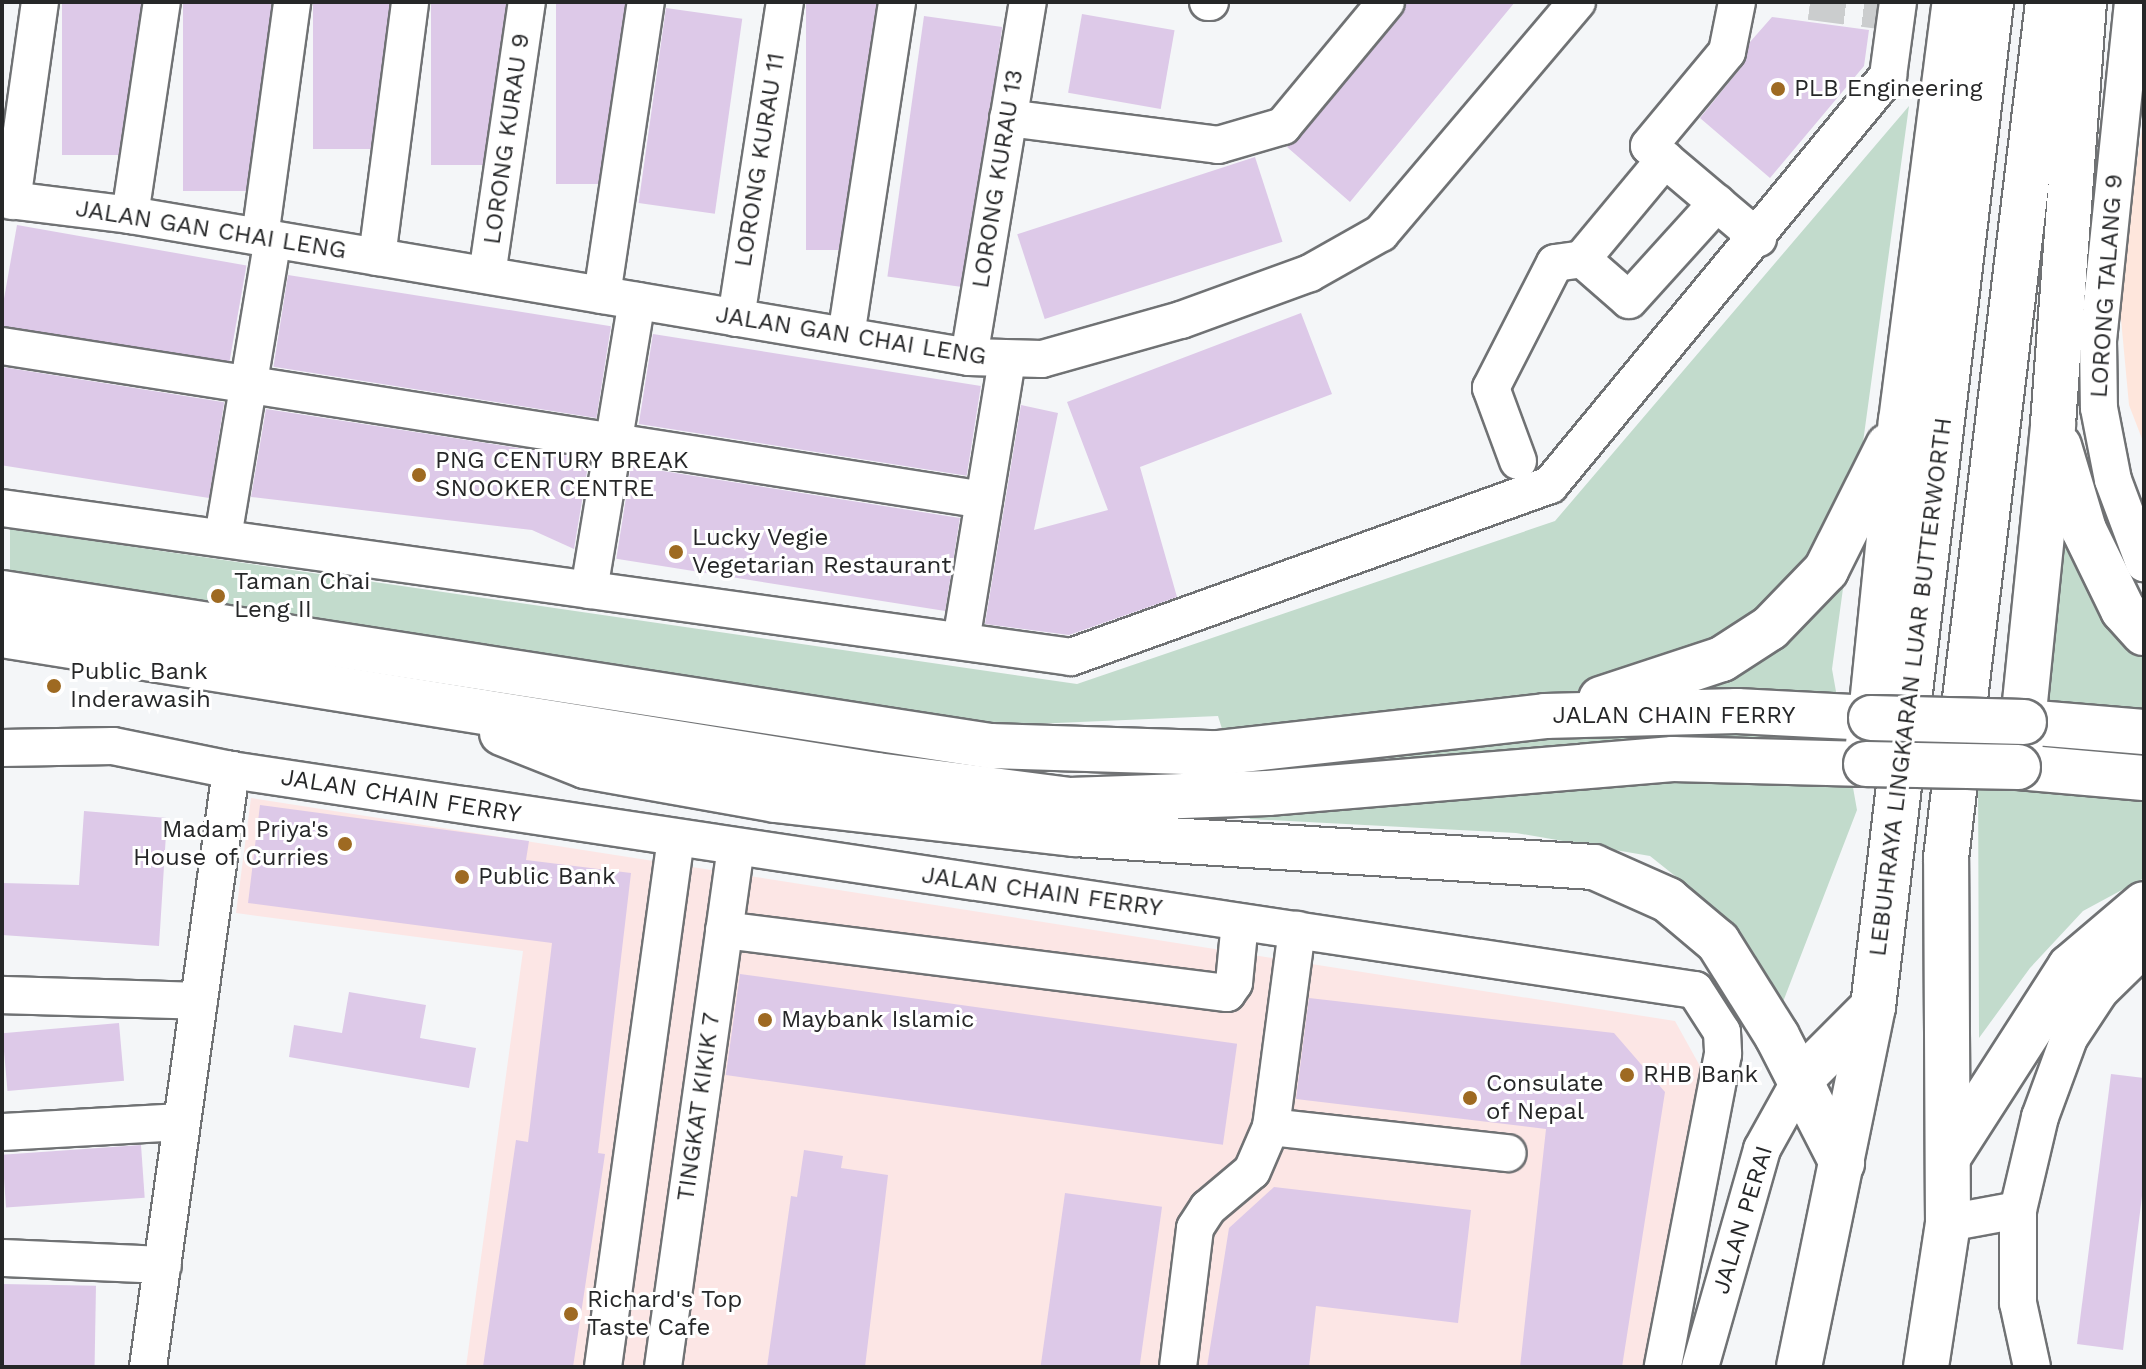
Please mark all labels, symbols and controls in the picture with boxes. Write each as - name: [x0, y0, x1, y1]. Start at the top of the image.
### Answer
- street label: LORONG KURAU 9: [478, 32, 536, 246]
- street label: LORONG KURAU 11: [729, 51, 791, 269]
- street label: LORONG KURAU 13: [966, 67, 1030, 291]
- place label: PLB Engineering: [1794, 75, 1983, 103]
- marker: PLB Engineering: [1769, 80, 1787, 98]
- street label: LORONG TALANG 9: [2085, 173, 2129, 399]
- street label: JALAN GAN CHAI LENG: [74, 194, 348, 266]
- street label: JALAN GAN CHAI LENG: [714, 300, 988, 372]
- street label: LEBUHRAYA LINGKARAN LUAR BUTTERWORTH: [1864, 415, 1958, 959]
- place label: PNG CENTURY BREAK SNOOKER CENTRE: [435, 447, 690, 503]
- marker: PNG CENTURY BREAK SNOOKER CENTRE: [410, 466, 428, 484]
- place label: Lucky Vegie Vegetarian Restaurant: [692, 524, 951, 580]
- marker: Lucky Vegie Vegetarian Restaurant: [667, 543, 685, 561]
- place label: Taman Chai Leng II: [234, 568, 370, 624]
- marker: Taman Chai Leng II: [209, 587, 227, 605]
- place label: Public Bank Inderawasih: [70, 658, 211, 714]
- marker: Public Bank Inderawasih: [45, 677, 63, 695]
- street label: JALAN CHAIN FERRY: [1553, 702, 1795, 730]
- street label: JALAN CHAIN FERRY: [279, 763, 523, 829]
- place label: Madam Priya's House of Curries: [132, 816, 329, 872]
- marker: Madam Priya's House of Curries: [336, 835, 354, 853]
- street label: JALAN CHAIN FERRY: [920, 861, 1164, 923]
- place label: Public Bank: [478, 863, 616, 891]
- marker: Public Bank: [453, 868, 471, 886]
- place label: Maybank Islamic: [781, 1006, 975, 1034]
- street label: TINGKAT KIKIK 7: [671, 1010, 727, 1204]
- marker: Maybank Islamic: [756, 1011, 774, 1029]
- place label: RHB Bank: [1643, 1061, 1758, 1089]
- marker: RHB Bank: [1618, 1066, 1636, 1084]
- place label: Consulate of Nepal: [1486, 1070, 1604, 1126]
- marker: Consulate of Nepal: [1461, 1089, 1479, 1107]
- street label: JALAN PERAI: [1707, 1142, 1779, 1298]
- place label: Richard's Top Taste Cafe: [587, 1286, 743, 1342]
- marker: Richard's Top Taste Cafe: [562, 1305, 580, 1323]

